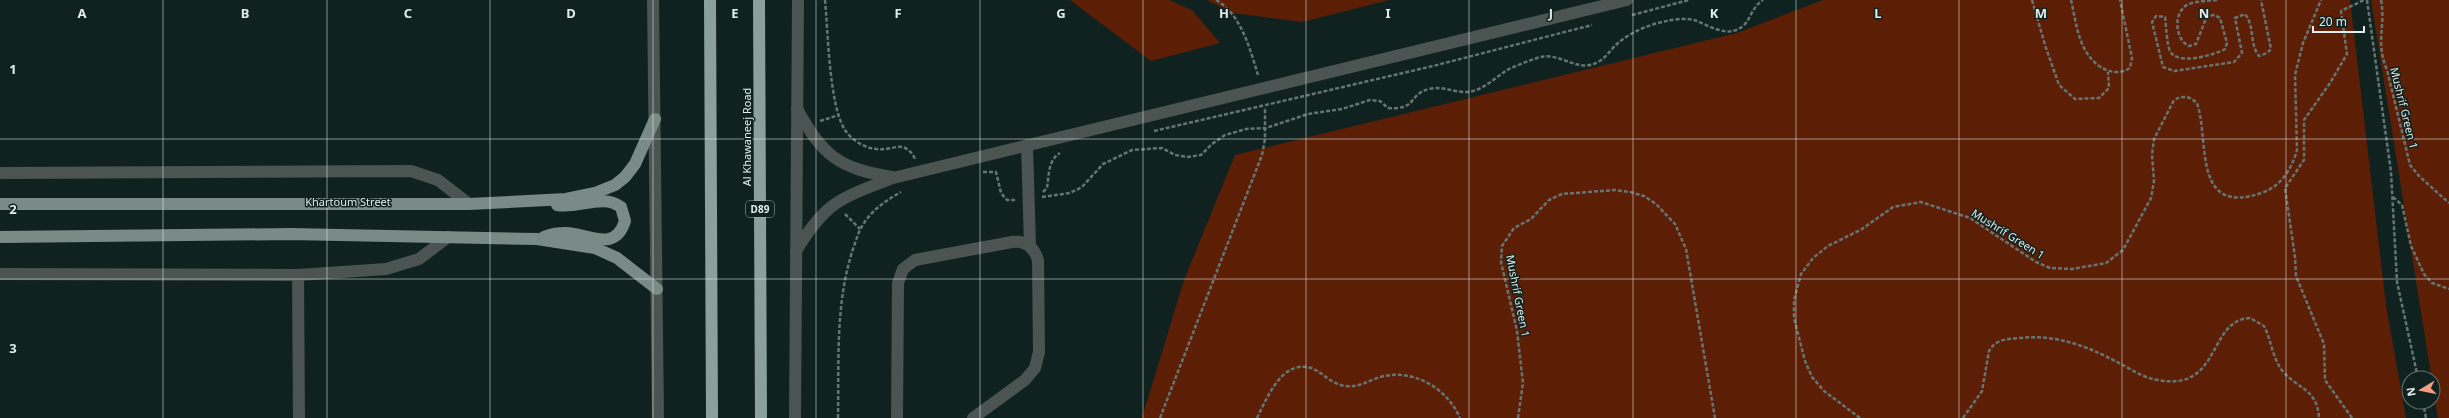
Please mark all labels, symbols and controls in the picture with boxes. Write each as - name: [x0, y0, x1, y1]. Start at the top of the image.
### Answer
- text: A: [78, 4, 87, 22]
- text: B: [241, 4, 249, 22]
- text: C: [404, 4, 412, 22]
- text: D: [566, 4, 576, 22]
- text: E: [731, 4, 739, 22]
- text: F: [894, 4, 902, 22]
- text: G: [1056, 4, 1066, 22]
- text: H: [1219, 4, 1229, 22]
- text: I: [1385, 4, 1391, 22]
- text: J: [1548, 4, 1553, 22]
- text: K: [1710, 4, 1719, 22]
- text: L: [1874, 4, 1882, 22]
- text: M: [2035, 4, 2047, 22]
- text: N: [2199, 4, 2209, 22]
- scale bar: [2313, 8, 2364, 34]
- text: 20 m: [2319, 13, 2347, 30]
- text: 1: [9, 60, 17, 78]
- street label: Mushrif Green 1: [2387, 66, 2422, 150]
- street label: Al Khawaneej Road: [739, 88, 754, 186]
- street label: Khartoum Street: [305, 194, 391, 209]
- text: 2: [9, 200, 17, 218]
- road number: D89: [746, 201, 774, 217]
- street label: Mushrif Green 1: [1969, 205, 2048, 262]
- street label: Mushrif Green 1: [1503, 253, 1534, 338]
- text: 3: [9, 339, 17, 357]
- north arrow: [2401, 370, 2441, 410]
- text: N: [2402, 386, 2419, 398]

